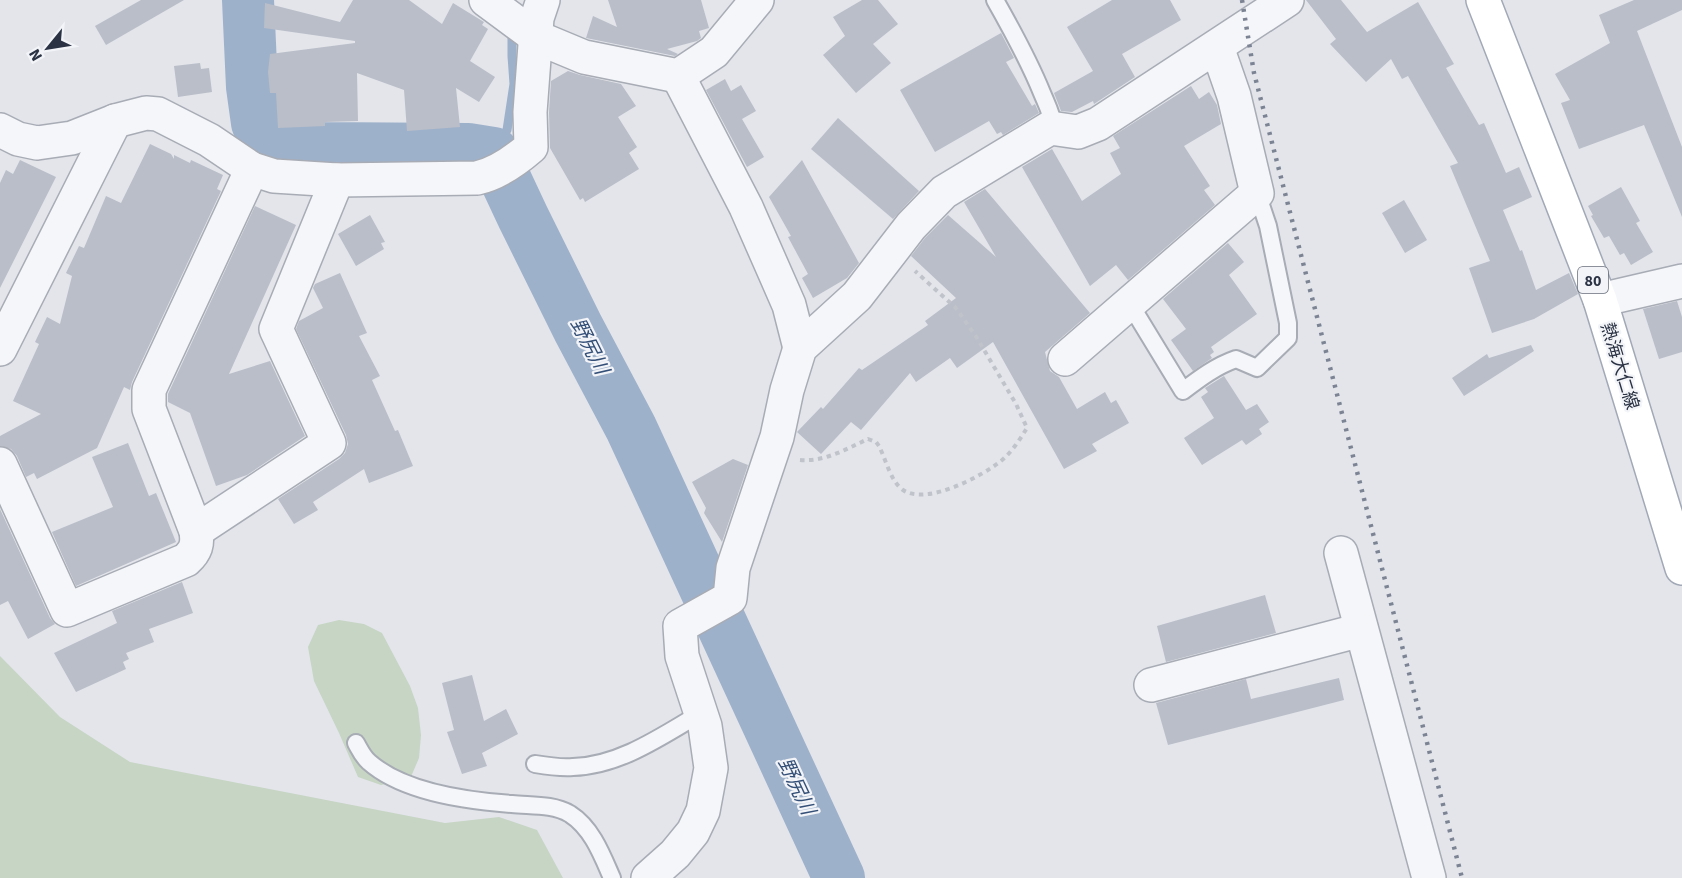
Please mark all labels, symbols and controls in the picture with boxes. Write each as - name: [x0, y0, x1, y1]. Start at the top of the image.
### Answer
- north arrow: [18, 18, 78, 78]
- text: N: [24, 45, 48, 65]
- road number: 80: [1578, 267, 1608, 293]
- water label: 野尻川: [563, 313, 616, 381]
- street label: 熱海大仁線: [1594, 319, 1645, 413]
- water label: 野尻川: [771, 753, 822, 821]

